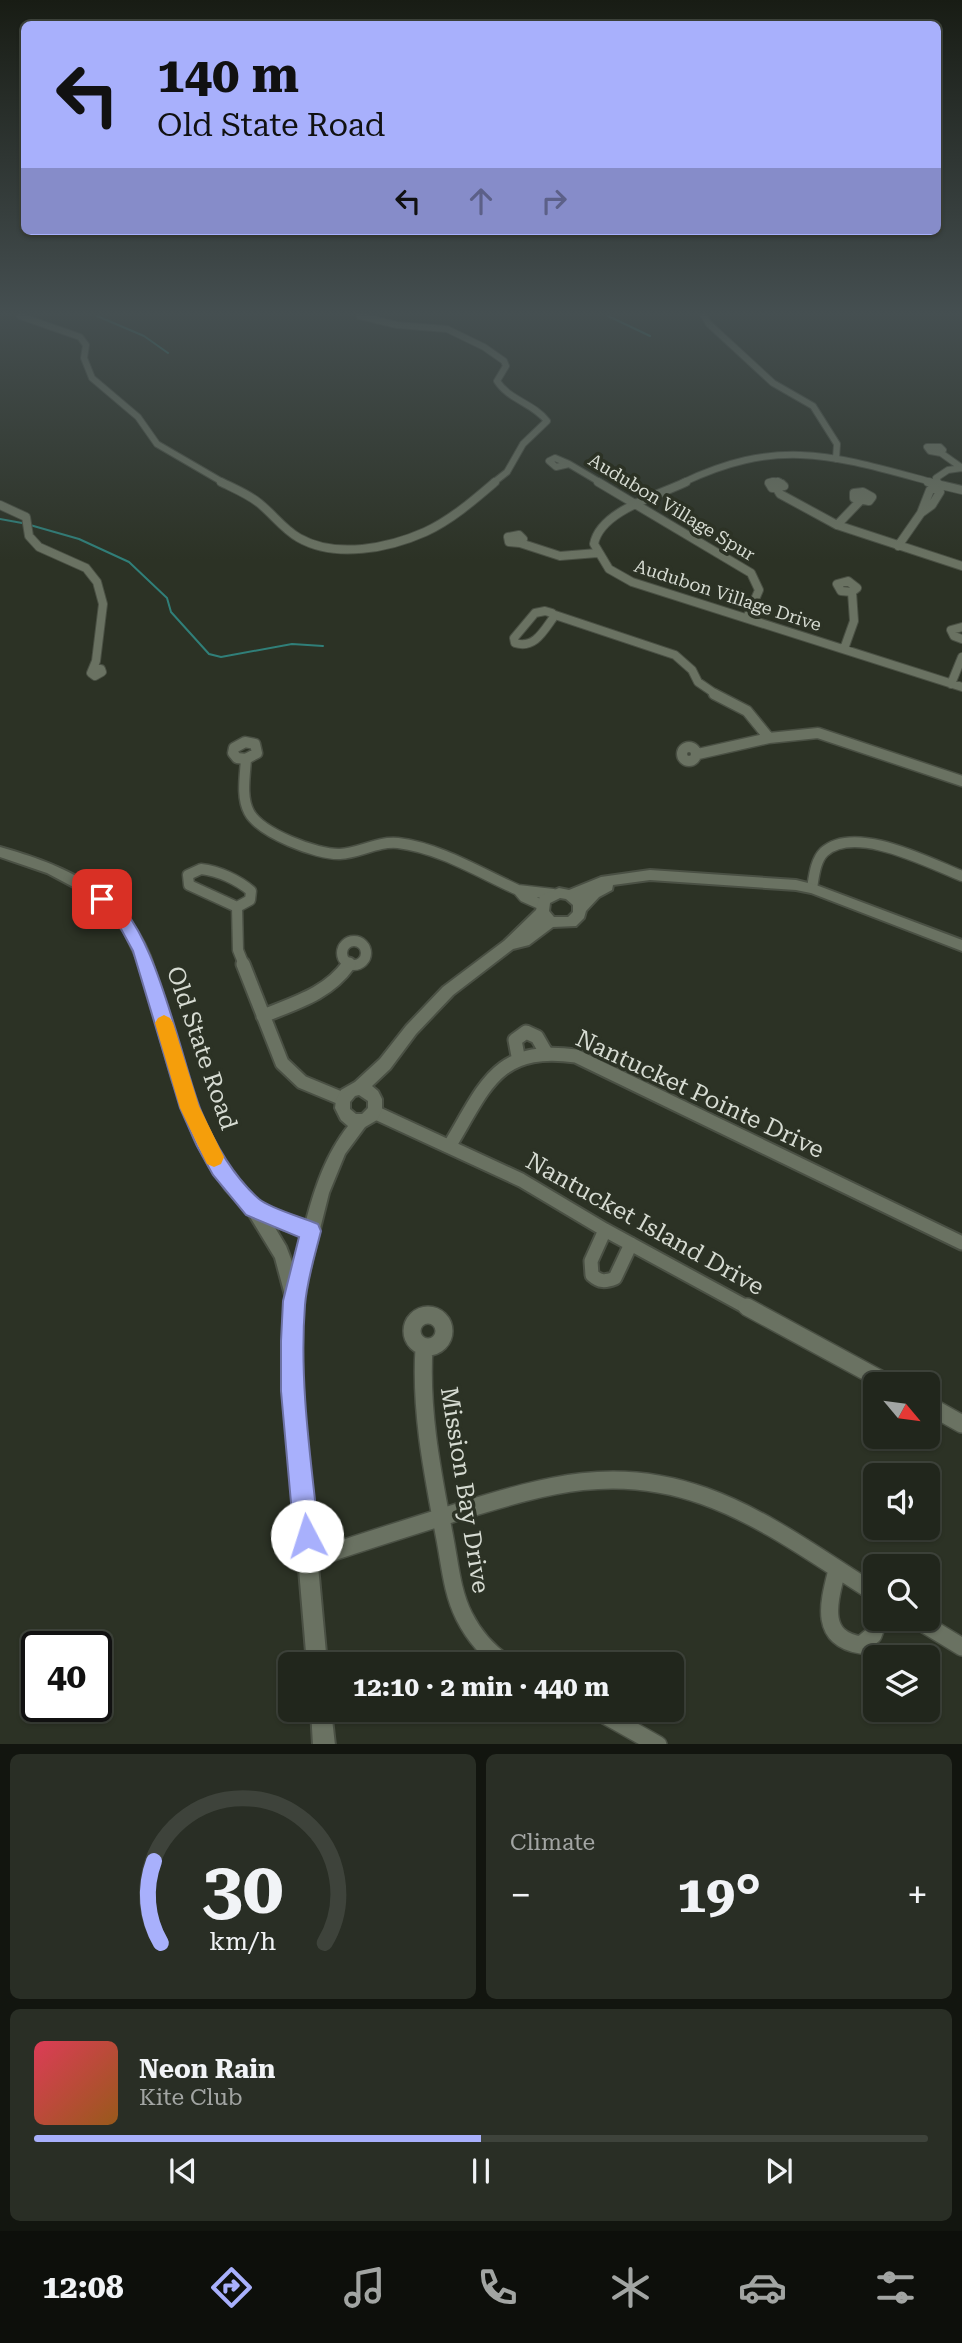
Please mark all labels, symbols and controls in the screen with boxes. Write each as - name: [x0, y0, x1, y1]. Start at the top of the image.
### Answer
- text: 140 m: [157, 47, 299, 104]
- icon: left: [42, 49, 133, 140]
- text: Old State Road: [157, 106, 385, 144]
- icon: left: [389, 182, 427, 220]
- icon: ahead: [462, 182, 500, 220]
- icon: right: [535, 182, 573, 220]
- street label: Audubon Village Spur: [585, 449, 759, 565]
- street label: Audubon Village Drive: [632, 555, 824, 635]
- pin: [72, 869, 132, 929]
- icon: arrive: [83, 880, 121, 918]
- street label: Old State Road: [161, 962, 243, 1134]
- street label: Nantucket Pointe Drive: [571, 1024, 829, 1164]
- street label: Nantucket Island Drive: [521, 1147, 769, 1301]
- north arrow: [863, 1372, 940, 1449]
- map controls: [863, 1372, 940, 1722]
- street label: Mission Bay Drive: [435, 1385, 495, 1595]
- button: sound: [863, 1463, 940, 1540]
- position arrow: [270, 1499, 344, 1573]
- button: search: [863, 1554, 940, 1631]
- speed limit sign: 40: [21, 1631, 112, 1722]
- button: layers: [863, 1645, 940, 1722]
- text: 12:10 · 2 min · 440 m: [353, 1672, 609, 1702]
- text: Climate: [510, 1829, 595, 1856]
- text: 30: [202, 1846, 284, 1931]
- text: 19°: [677, 1864, 761, 1925]
- text: −: [510, 1873, 531, 1917]
- text: +: [907, 1873, 928, 1917]
- text: km/h: [210, 1926, 276, 1955]
- text: Neon Rain: [139, 2054, 275, 2084]
- text: Kite Club: [139, 2084, 243, 2111]
- icon: previous: [164, 2152, 202, 2190]
- icon: pause: [462, 2152, 500, 2190]
- icon: next: [760, 2152, 798, 2190]
- icon: directions: [207, 2263, 256, 2312]
- icon: music: [340, 2263, 389, 2312]
- icon: phone: [473, 2263, 522, 2312]
- icon: climate: [606, 2263, 655, 2312]
- icon: car: [738, 2263, 787, 2312]
- icon: filters: [871, 2263, 920, 2312]
- text: 12:08: [42, 2268, 124, 2306]

